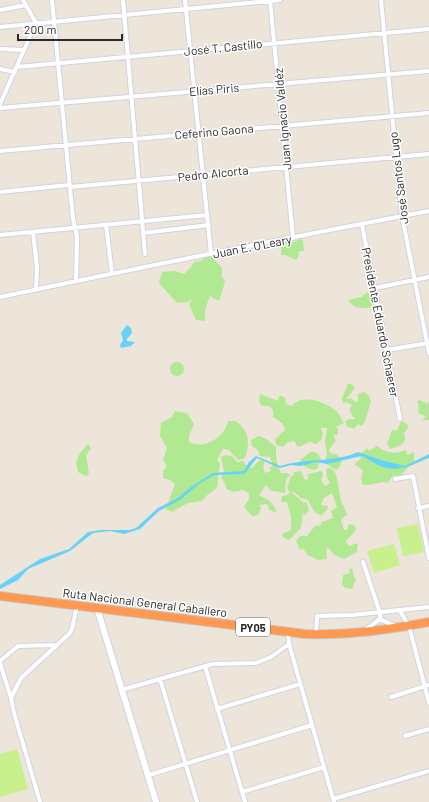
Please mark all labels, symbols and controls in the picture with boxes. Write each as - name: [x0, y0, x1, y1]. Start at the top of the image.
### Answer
- scale bar: [18, 16, 122, 42]
- text: 200 m: [24, 22, 56, 36]
- street label: José T. Castillo: [183, 36, 263, 58]
- street label: Juan Ignacio Valdéz: [271, 67, 293, 171]
- street label: Elías Piris: [188, 80, 240, 98]
- street label: Ceferino Gaona: [174, 121, 254, 141]
- street label: José Santos Lugo: [385, 131, 411, 225]
- street label: Pedro Alcorta: [177, 162, 249, 184]
- street label: Juan E. O'Leary: [211, 231, 293, 260]
- street label: Presidente Eduardo Schaerer: [360, 246, 403, 399]
- street label: Ruta Nacional General Caballero: [62, 585, 228, 619]
- road number: PY05: [236, 618, 270, 636]

